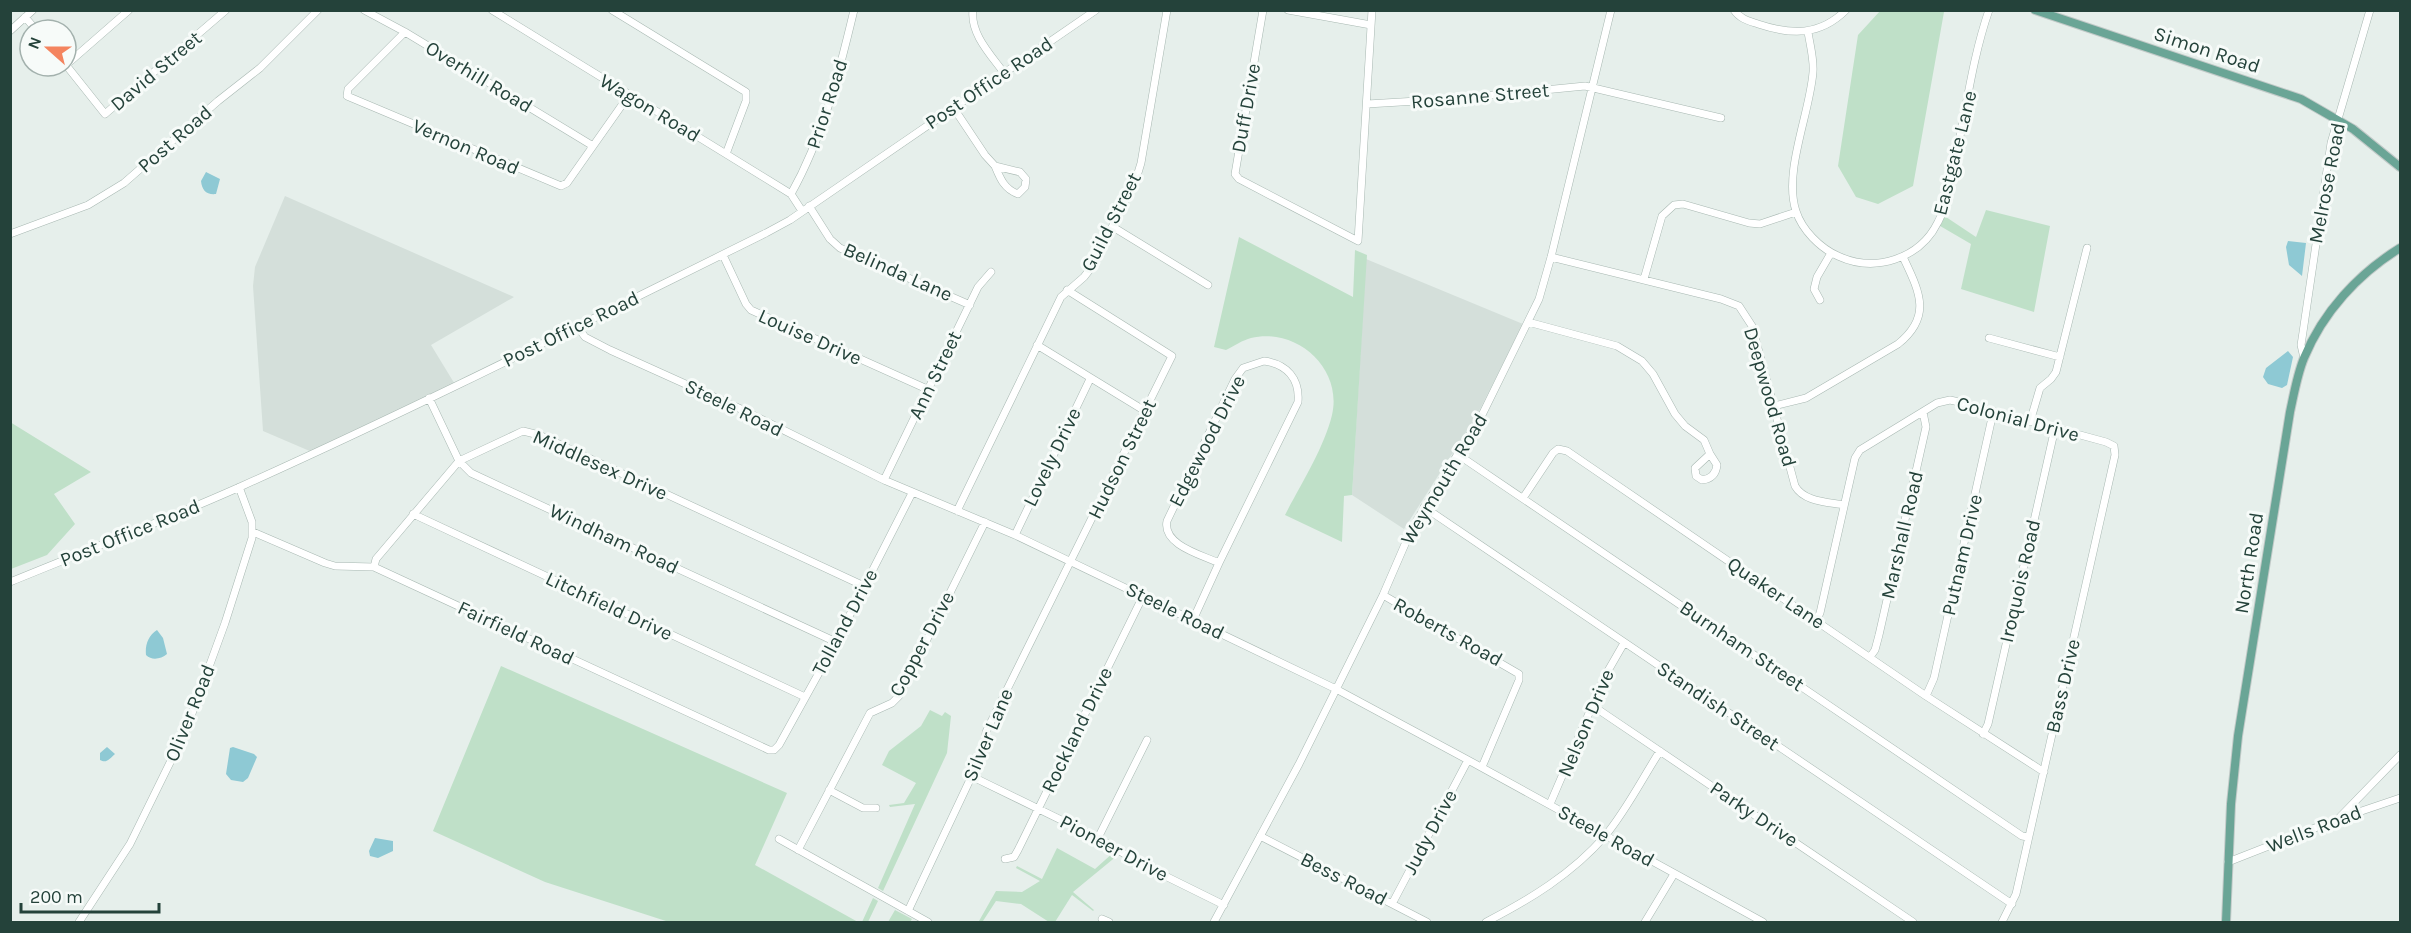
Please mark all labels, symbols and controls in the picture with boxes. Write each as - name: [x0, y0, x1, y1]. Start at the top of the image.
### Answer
- north arrow: [18, 18, 78, 78]
- street label: Simon Road: [2151, 22, 2263, 78]
- street label: David Street: [106, 26, 207, 116]
- street label: Post Office Road: [921, 32, 1057, 134]
- text: N: [24, 34, 45, 52]
- street label: Overhill Road: [421, 36, 537, 118]
- street label: Prior Road: [802, 56, 852, 152]
- street label: Duff Drive: [1227, 61, 1265, 155]
- street label: Wagon Road: [595, 69, 705, 147]
- street label: Rosanne Street: [1410, 78, 1551, 114]
- street label: Eastgate Lane: [1928, 88, 1982, 218]
- street label: Post Road: [133, 101, 217, 177]
- street label: Vernon Road: [409, 114, 523, 180]
- street label: Melrose Road: [2304, 121, 2350, 245]
- street label: Guild Street: [1076, 168, 1146, 275]
- street label: Belinda Lane: [840, 238, 956, 306]
- street label: Post Office Road: [499, 286, 643, 372]
- street label: Louise Drive: [755, 304, 865, 370]
- street label: Deepwood Road: [1739, 324, 1801, 470]
- street label: Ann Street: [904, 327, 966, 423]
- street label: Edgewood Drive: [1164, 371, 1250, 511]
- street label: Steele Road: [681, 374, 787, 442]
- street label: Colonial Drive: [1954, 392, 2082, 446]
- street label: Hudson Street: [1083, 395, 1161, 523]
- street label: Lovely Drive: [1018, 404, 1086, 510]
- street label: Weymouth Road: [1396, 409, 1492, 549]
- street label: Middlesex Drive: [529, 425, 671, 505]
- street label: Marshall Road: [1876, 469, 1928, 601]
- street label: Putnam Drive: [1937, 492, 1987, 618]
- street label: Post Office Road: [57, 494, 203, 572]
- street label: Windham Road: [546, 499, 682, 579]
- street label: North Road: [2230, 511, 2268, 615]
- street label: Iroquois Road: [1995, 517, 2045, 645]
- street label: Quaker Lane: [1723, 552, 1829, 634]
- street label: Tolland Drive: [807, 565, 883, 679]
- street label: Litchfield Drive: [542, 567, 676, 645]
- street label: Steele Road: [1122, 577, 1228, 645]
- street label: Copper Drive: [885, 588, 959, 700]
- street label: Roberts Road: [1389, 593, 1507, 671]
- street label: Fairfield Road: [454, 596, 578, 670]
- street label: Burnham Street: [1675, 596, 1809, 696]
- street label: Bass Drive: [2041, 637, 2085, 735]
- street label: Standish Street: [1652, 657, 1784, 756]
- street label: Oliver Road: [160, 661, 220, 765]
- street label: Rockland Drive: [1037, 663, 1117, 797]
- street label: Nelson Drive: [1553, 666, 1619, 780]
- street label: Silver Lane: [958, 685, 1018, 785]
- street label: Parky Drive: [1706, 776, 1802, 852]
- street label: Judy Drive: [1398, 786, 1462, 878]
- street label: Steele Road: [1554, 800, 1658, 872]
- street label: Wells Road: [2263, 800, 2365, 858]
- street label: Pioneer Drive: [1056, 810, 1172, 886]
- street label: Bess Road: [1297, 847, 1391, 911]
- scale bar: [21, 876, 159, 914]
- text: 200 m: [30, 886, 83, 908]

